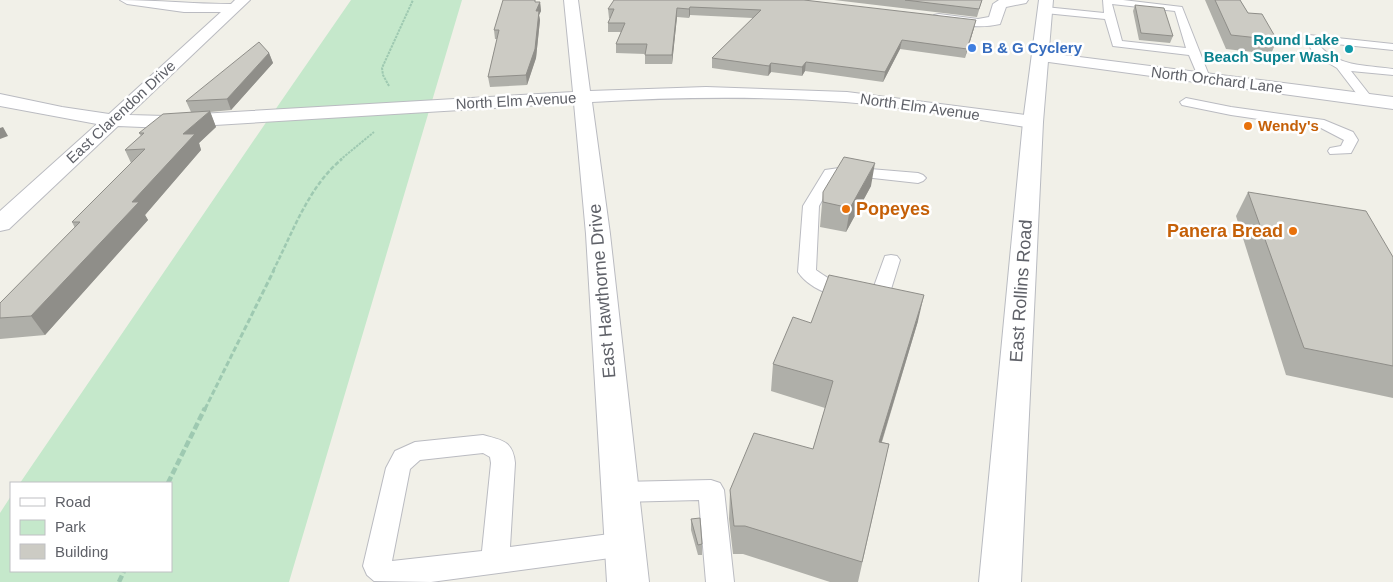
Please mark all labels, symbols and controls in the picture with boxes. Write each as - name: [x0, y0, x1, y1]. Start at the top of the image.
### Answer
- place label: Round Lake Beach Super Wash: [1204, 31, 1339, 65]
- place label: B & G Cyclery: [982, 39, 1083, 56]
- marker: B & G Cyclery: [966, 42, 978, 54]
- marker: Round Lake Beach Super Wash: [1343, 43, 1355, 55]
- street label: East Clarendon Drive: [63, 57, 179, 166]
- street label: North Orchard Lane: [1150, 63, 1284, 96]
- street label: North Elm Avenue: [455, 89, 577, 112]
- street label: North Elm Avenue: [859, 90, 981, 123]
- place label: Wendy's: [1258, 117, 1319, 134]
- marker: Wendy's: [1242, 120, 1254, 132]
- place label: Popeyes: [856, 199, 930, 219]
- street label: East Hawthorne Drive: [584, 203, 620, 379]
- marker: Popeyes: [840, 203, 852, 215]
- street label: East Rollins Road: [1006, 219, 1036, 363]
- place label: Panera Bread: [1167, 221, 1283, 241]
- marker: Panera Bread: [1287, 225, 1299, 237]
- legend: [10, 482, 172, 572]
- text: Road: [55, 493, 91, 510]
- text: Park: [55, 518, 86, 535]
- text: Building: [55, 543, 108, 560]

